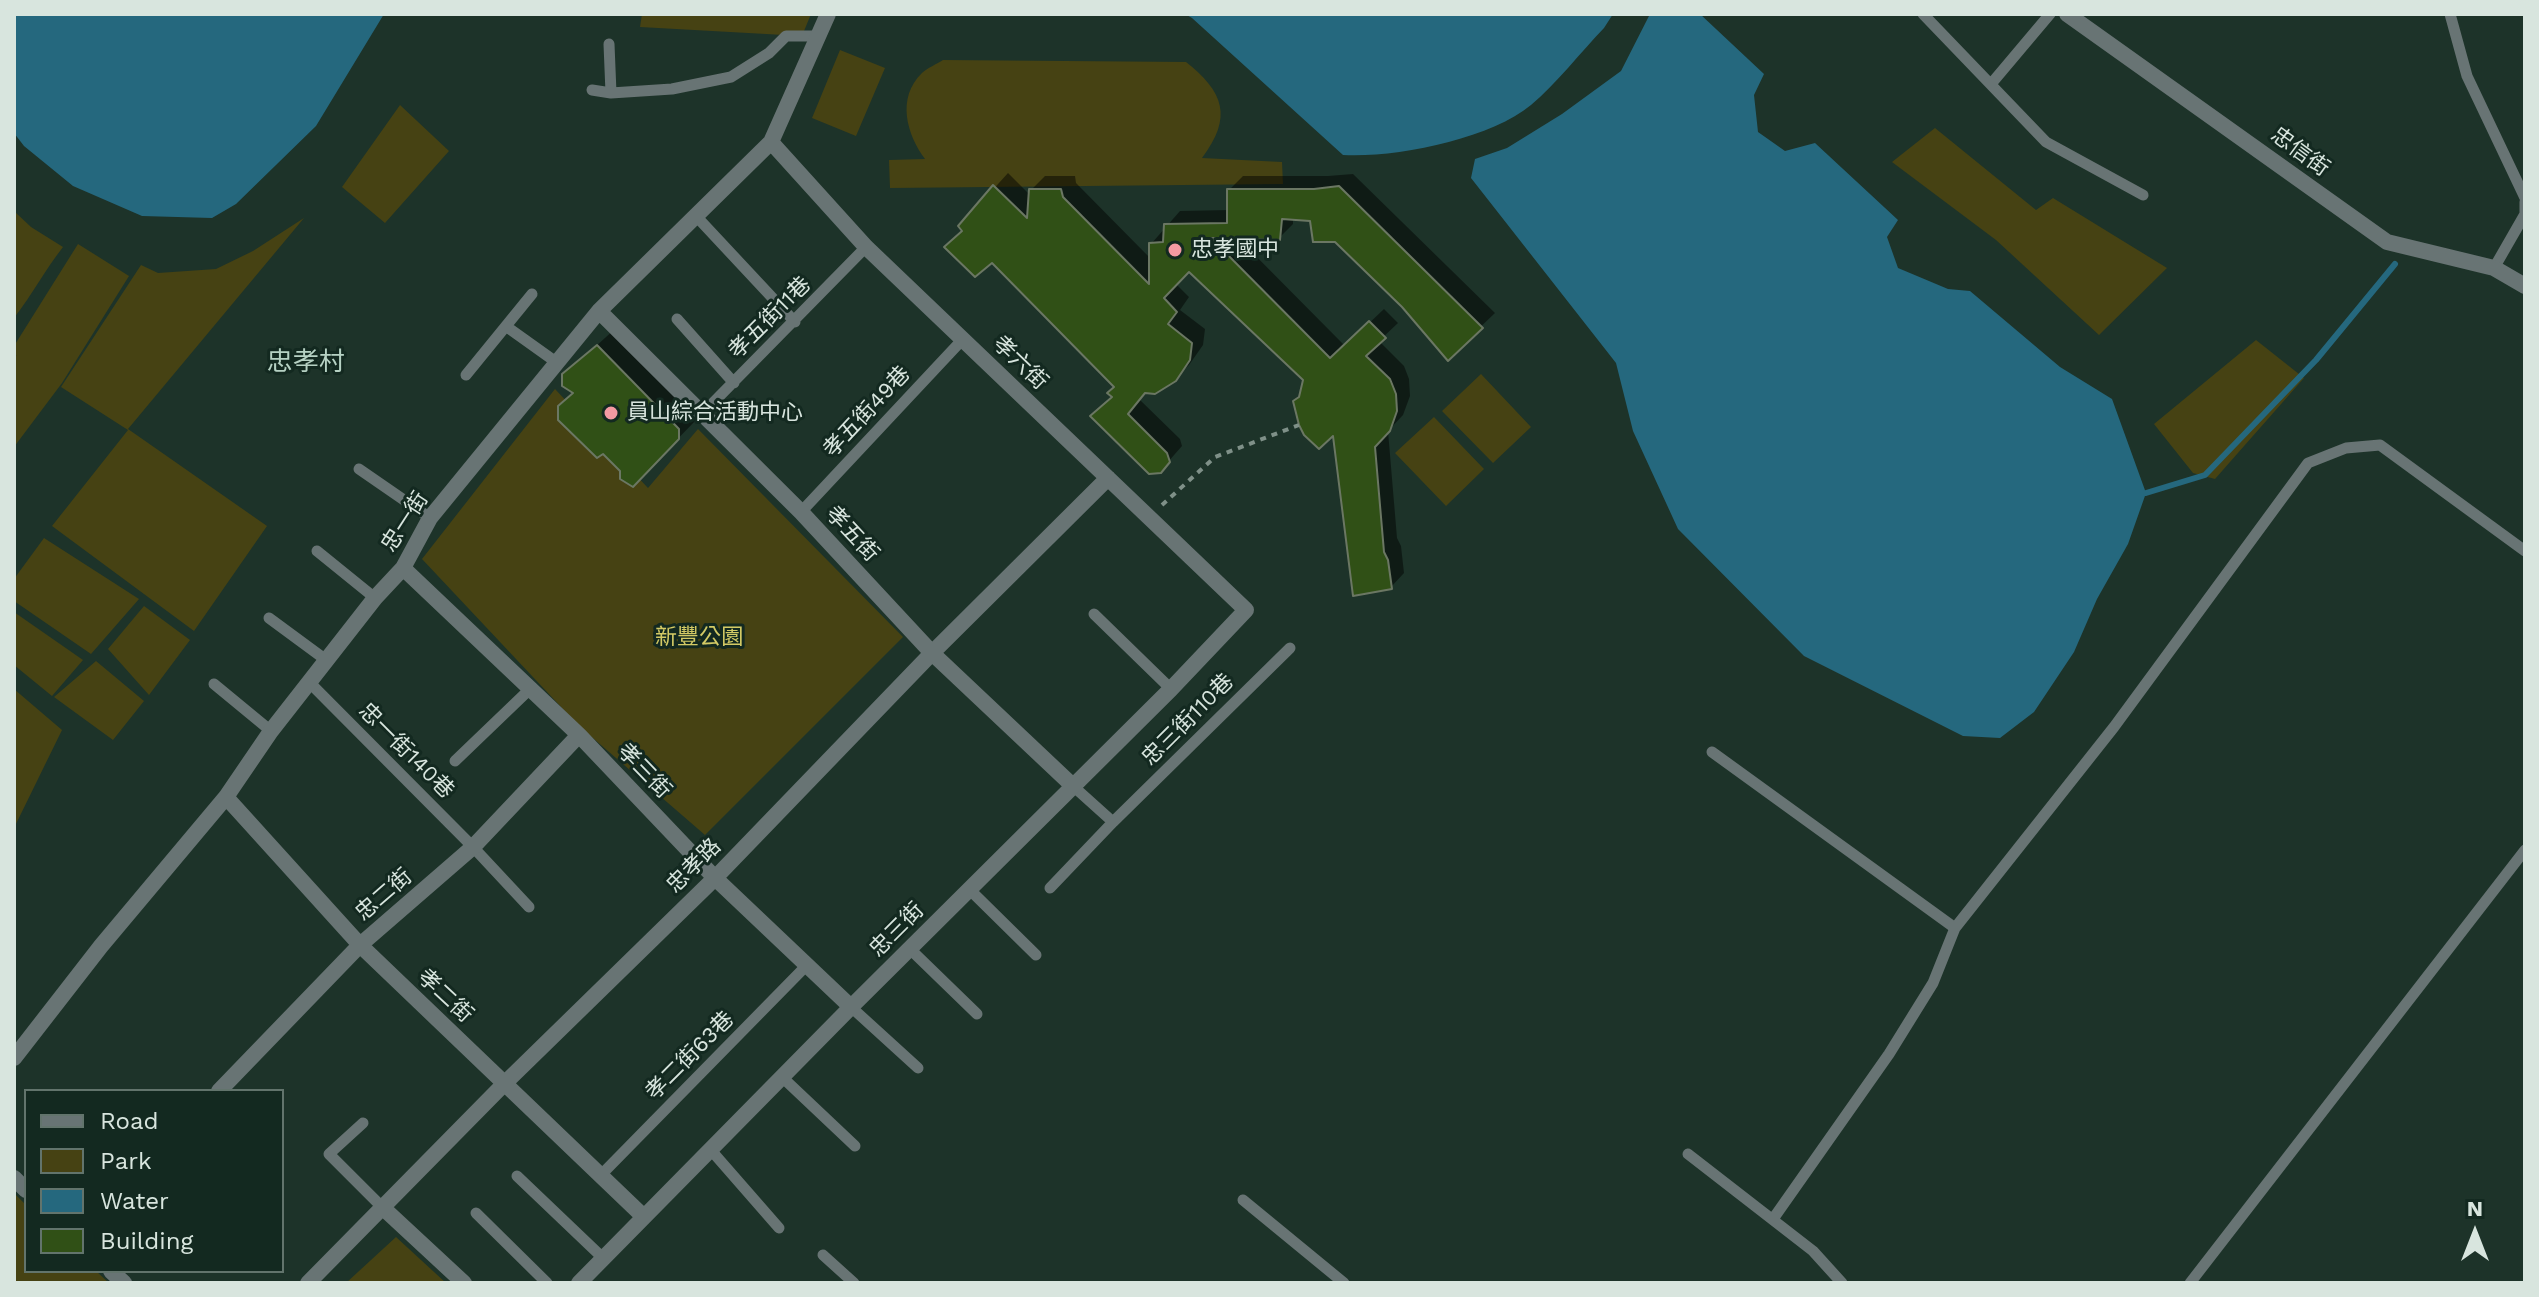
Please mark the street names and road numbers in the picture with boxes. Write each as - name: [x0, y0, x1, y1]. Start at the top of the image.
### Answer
- street label: 忠信街: [2266, 122, 2334, 182]
- street label: 孝五街11巷: [723, 271, 817, 365]
- street label: 孝六街: [987, 331, 1053, 395]
- street label: 孝五街49巷: [818, 361, 916, 463]
- street label: 忠一街: [376, 487, 434, 557]
- street label: 孝五街: [820, 501, 884, 567]
- street label: 忠三街110巷: [1137, 669, 1239, 771]
- street label: 忠一街140巷: [353, 698, 459, 804]
- street label: 孝三街: [612, 738, 676, 804]
- street label: 忠孝路: [661, 833, 727, 899]
- street label: 忠二街: [350, 863, 418, 927]
- street label: 忠三街: [864, 897, 930, 963]
- street label: 孝二街: [412, 964, 478, 1028]
- street label: 孝二街63巷: [640, 1006, 740, 1106]

